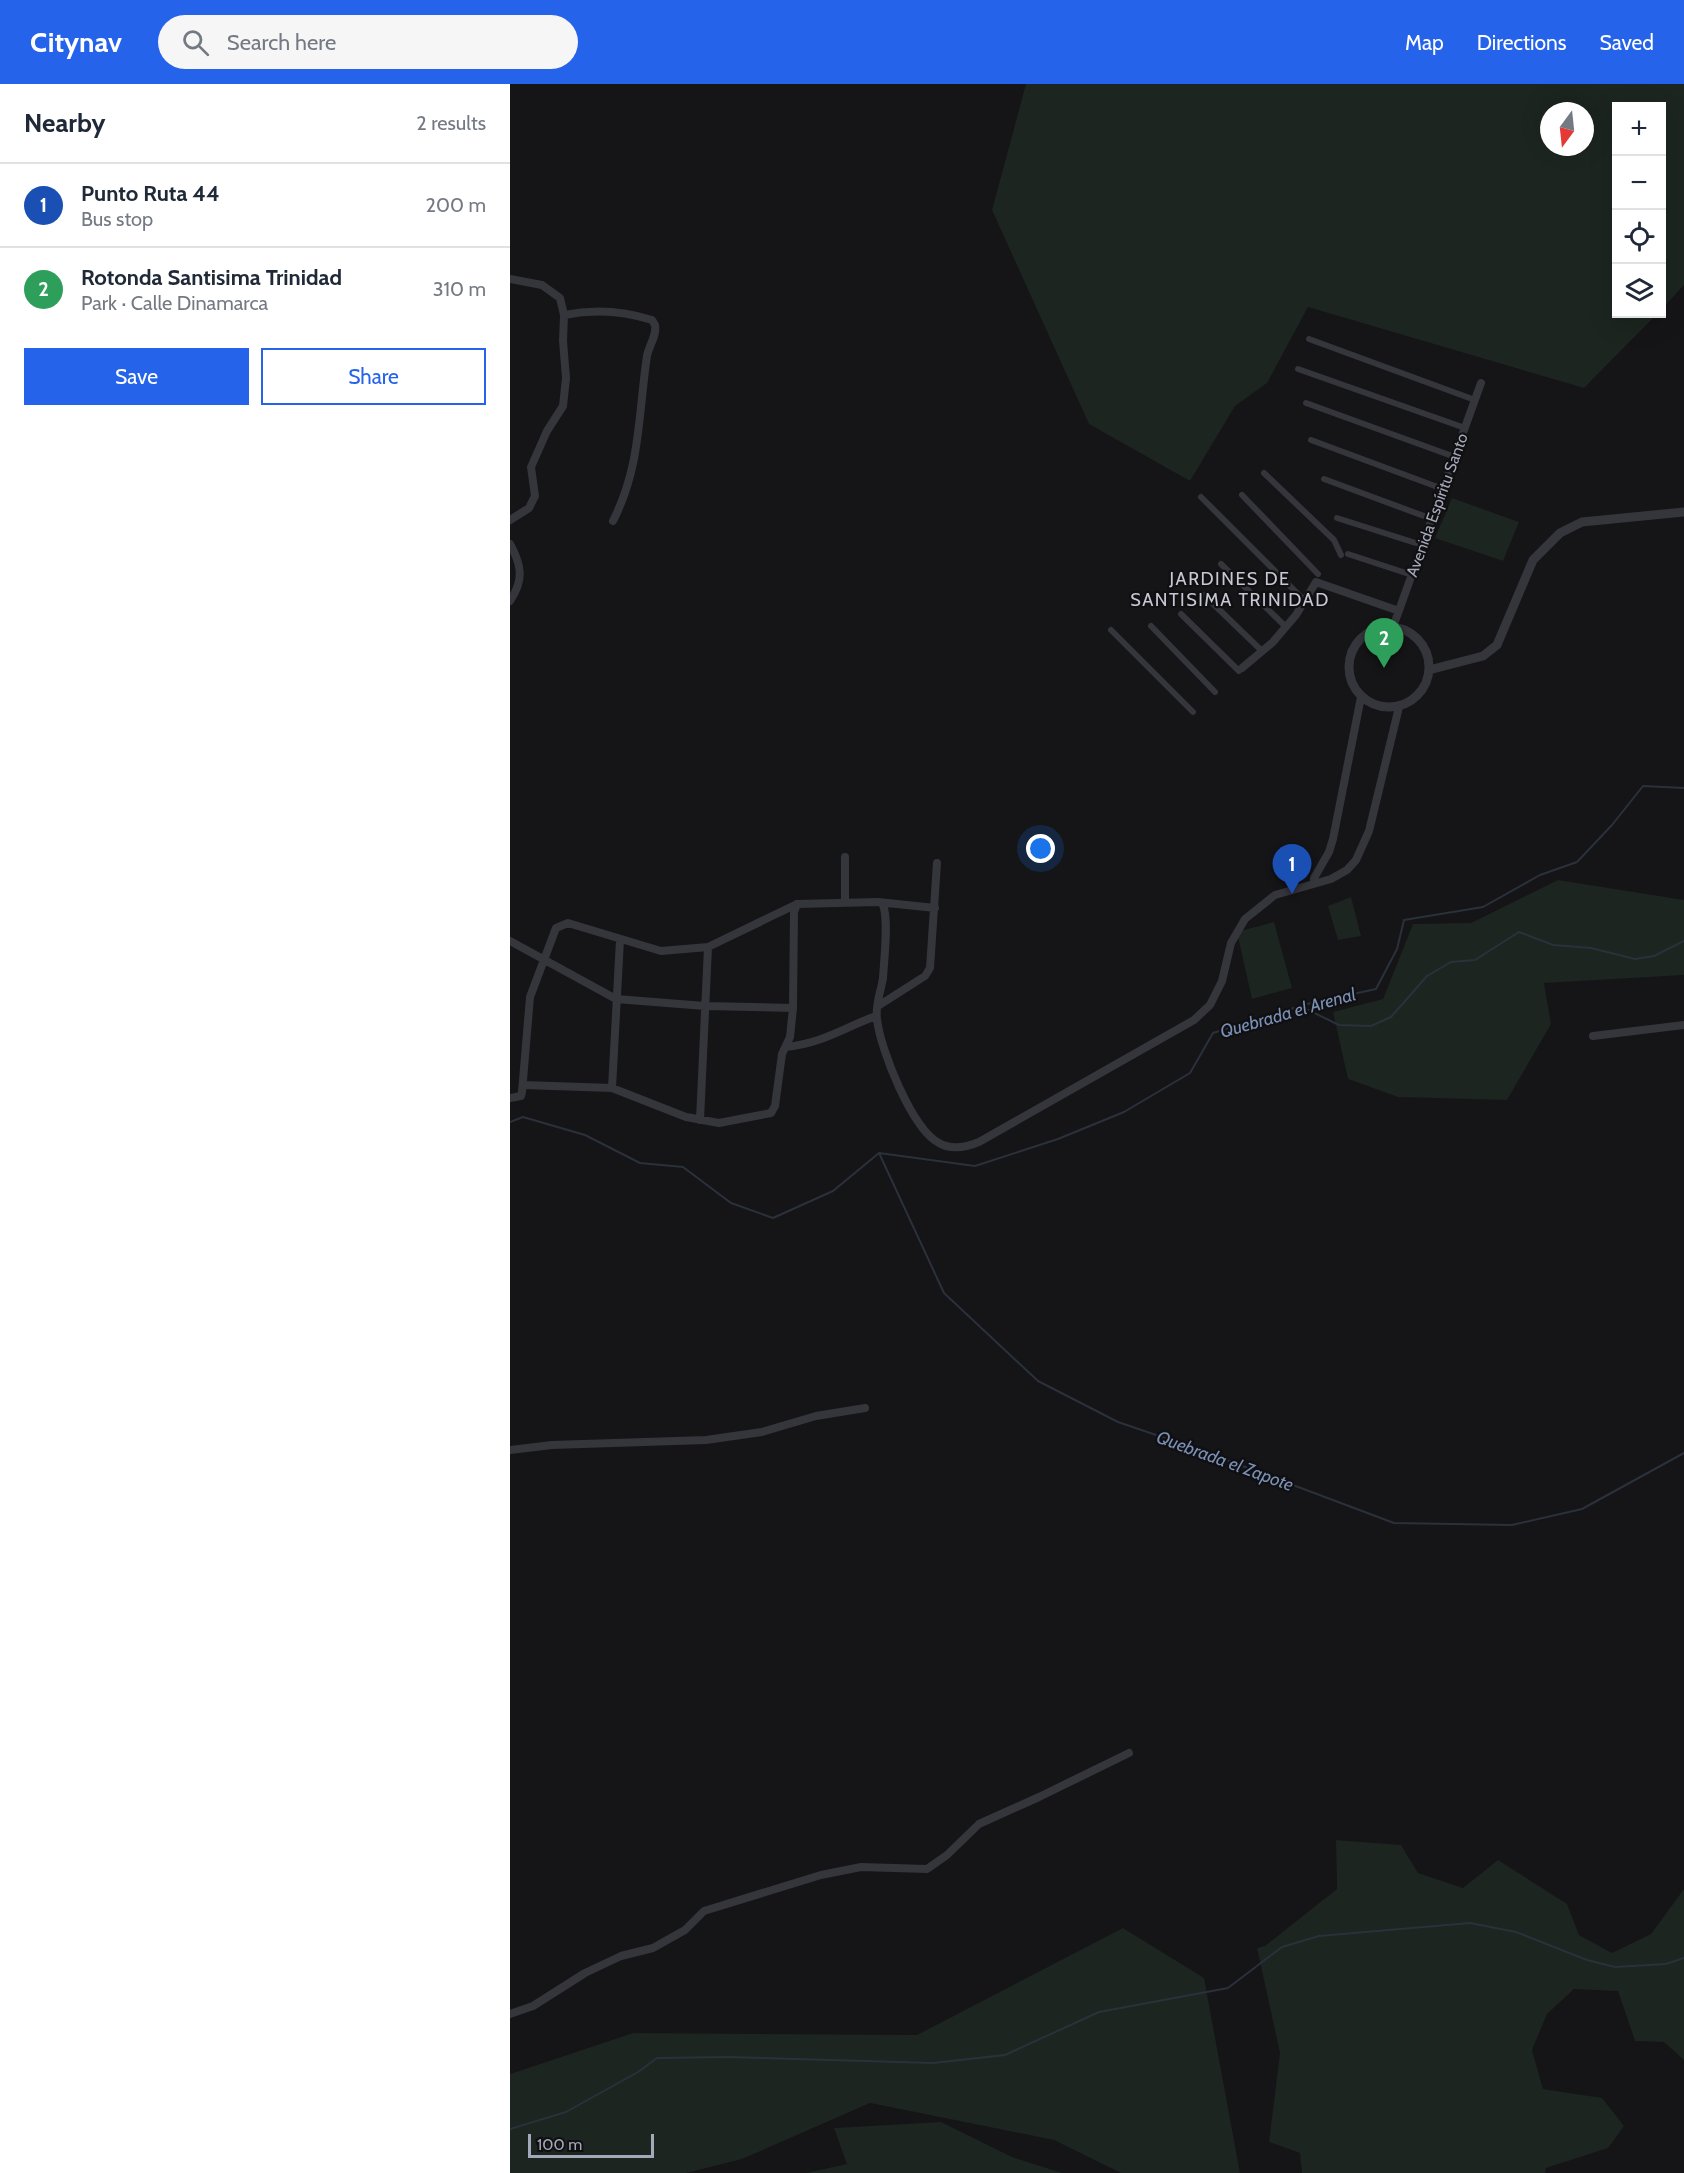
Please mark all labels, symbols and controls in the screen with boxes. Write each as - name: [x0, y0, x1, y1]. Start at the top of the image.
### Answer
- search box: [158, 15, 578, 69]
- text: Citynav: [30, 25, 122, 59]
- icon: search: [179, 26, 212, 59]
- text: Search here: [227, 29, 336, 56]
- text: Map: [1405, 30, 1444, 55]
- text: Directions: [1477, 30, 1566, 55]
- text: Saved: [1599, 30, 1654, 55]
- north arrow: [1540, 102, 1594, 156]
- map controls: [1612, 102, 1666, 318]
- button: +: [1612, 102, 1666, 156]
- text: Nearby: [24, 107, 105, 139]
- text: 2 results: [416, 111, 486, 135]
- button: −: [1612, 156, 1666, 210]
- text: Punto Ruta 44: [81, 180, 220, 207]
- text: 1: [40, 193, 47, 217]
- text: 200 m: [426, 193, 486, 217]
- text: Bus stop: [81, 207, 153, 231]
- button: locate: [1612, 210, 1666, 264]
- text: Rotonda Santisima Trinidad: [81, 264, 342, 291]
- button: layers: [1612, 264, 1666, 318]
- text: 2: [38, 277, 49, 301]
- text: 310 m: [433, 277, 486, 301]
- text: Park · Calle Dinamarca: [81, 291, 268, 315]
- button: Save: [24, 348, 249, 405]
- button: Share: [261, 348, 486, 405]
- street label: Avenida Espíritu Santo: [1402, 431, 1472, 579]
- district label: JARDINES DE SANTISIMA TRINIDAD: [1130, 568, 1330, 611]
- pin: 2: [1364, 618, 1404, 668]
- your location: [1026, 834, 1055, 863]
- pin: 1: [1272, 844, 1312, 894]
- water label: Quebrada el Arenal: [1218, 983, 1359, 1043]
- water label: Quebrada el Zapote: [1154, 1426, 1296, 1496]
- scale bar: [528, 2131, 654, 2158]
- text: 100 m: [537, 2135, 582, 2154]

